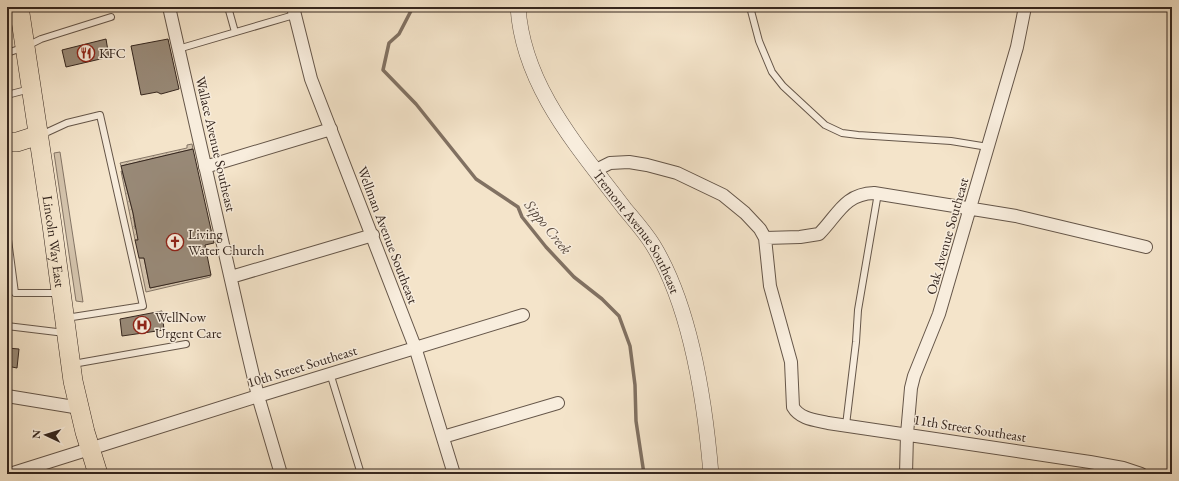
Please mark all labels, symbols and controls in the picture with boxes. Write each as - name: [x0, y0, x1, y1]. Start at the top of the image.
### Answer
- restaurant icon: KFC: [76, 43, 96, 63]
- place label: KFC: [99, 44, 126, 62]
- street label: Wallace Avenue Southeast: [192, 75, 240, 214]
- street label: Wellman Avenue Southeast: [353, 164, 423, 307]
- street label: Tremont Avenue Southeast: [589, 166, 684, 297]
- street label: Oak Avenue Southeast: [922, 175, 972, 297]
- street label: Lincoln Way East: [39, 194, 69, 289]
- water label: Sippo Creek: [520, 195, 576, 258]
- place label: Living Water Church: [188, 225, 264, 259]
- church icon: Living Water Church: [165, 232, 185, 252]
- place label: WellNow Urgent Care: [155, 308, 222, 342]
- hospital icon: WellNow Urgent Care: [132, 315, 152, 335]
- street label: 10th Street Southeast: [245, 341, 360, 391]
- street label: 11th Street Southeast: [912, 410, 1028, 446]
- north arrow: [26, 415, 66, 455]
- text: N: [29, 429, 43, 439]

